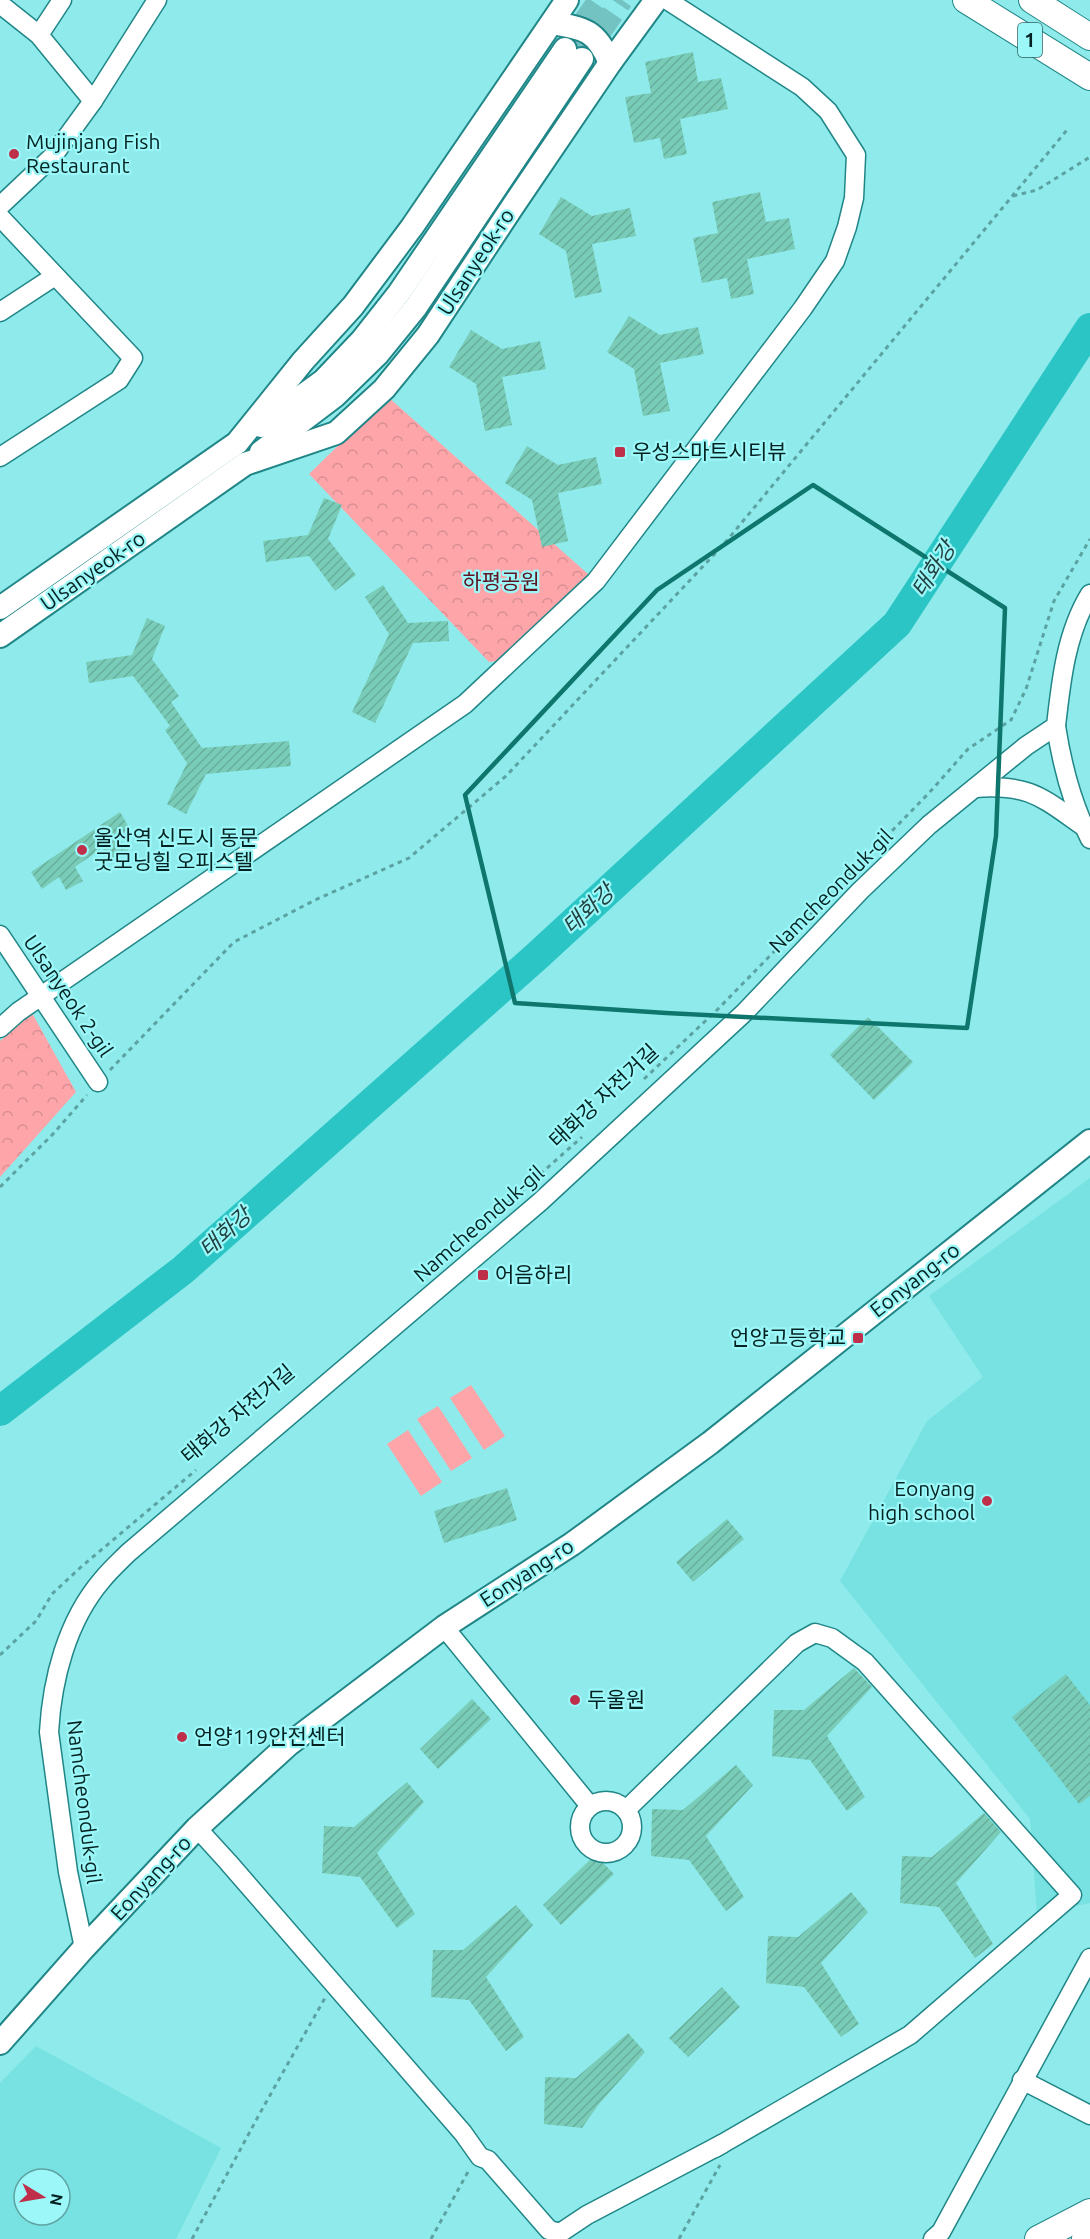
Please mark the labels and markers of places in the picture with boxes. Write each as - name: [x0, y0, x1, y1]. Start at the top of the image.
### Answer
- place label: Mujinjang Fish Restaurant: [26, 129, 160, 177]
- marker: Mujinjang Fish Restaurant: [7, 147, 21, 161]
- place label: 우성스마트시티뷰: [632, 439, 787, 463]
- marker: 우성스마트시티뷰: [613, 445, 627, 459]
- place label: 울산역 신도시 동문 굿모닝힐 오피스텔: [94, 825, 258, 873]
- marker: 울산역 신도시 동문 굿모닝힐 오피스텔: [75, 843, 89, 857]
- place label: 어음하리: [495, 1262, 572, 1286]
- marker: 어음하리: [476, 1268, 490, 1282]
- place label: 언양고등학교: [730, 1325, 846, 1349]
- marker: 언양고등학교: [851, 1331, 865, 1345]
- place label: Eonyang high school: [868, 1476, 975, 1524]
- marker: Eonyang high school: [980, 1494, 994, 1508]
- place label: 두울원: [587, 1687, 645, 1711]
- marker: 두울원: [568, 1693, 582, 1707]
- place label: 언양119안전센터: [194, 1724, 345, 1748]
- marker: 언양119안전센터: [175, 1730, 189, 1744]

